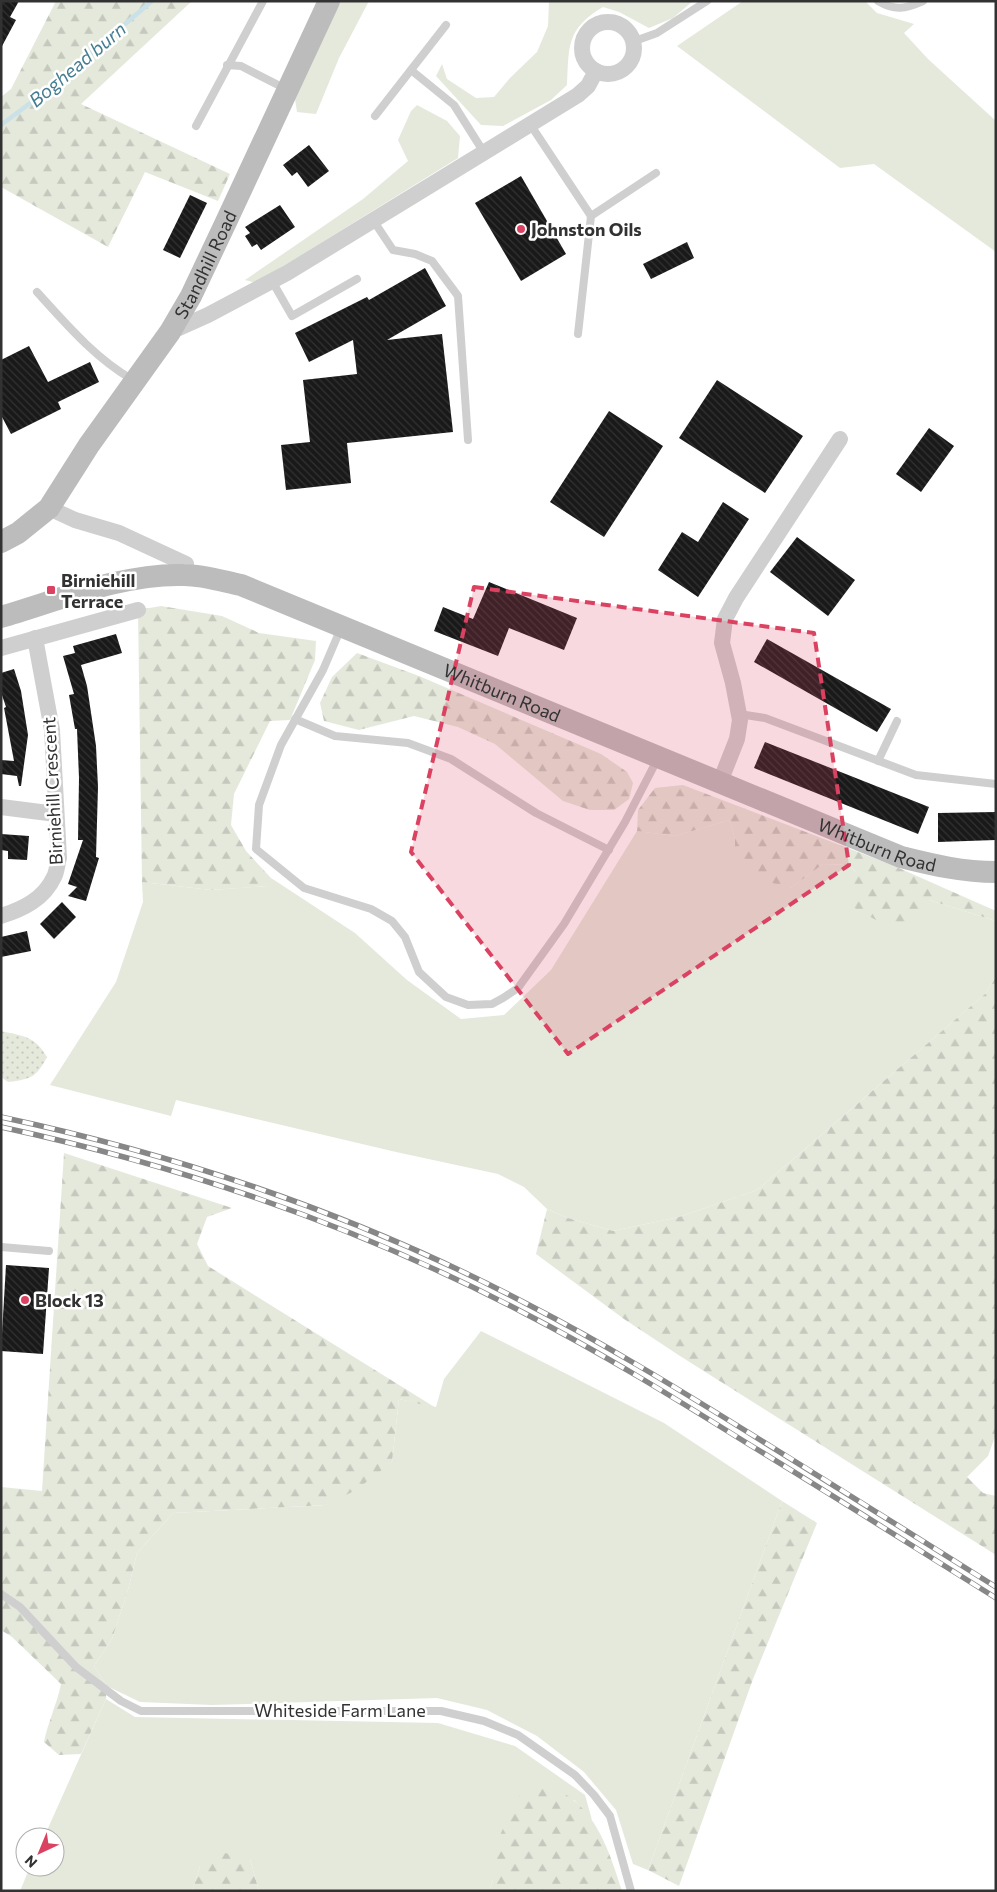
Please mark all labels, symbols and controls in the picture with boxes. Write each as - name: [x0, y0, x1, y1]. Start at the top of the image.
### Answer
- water label: Boghead burn: [24, 17, 130, 111]
- street label: Standhill Road: [169, 207, 241, 322]
- place label: Johnston Oils: [531, 218, 642, 240]
- marker: Johnston Oils: [515, 223, 527, 235]
- place label: Birniehill Terrace: [61, 569, 136, 612]
- marker: Birniehill Terrace: [45, 584, 57, 596]
- street label: Whitburn Road: [440, 659, 564, 726]
- street label: Birniehill Crescent: [37, 716, 67, 866]
- street label: Whitburn Road: [815, 813, 938, 876]
- place label: Block 13: [35, 1289, 104, 1311]
- marker: Block 13: [19, 1294, 31, 1306]
- street label: Whiteside Farm Lane: [254, 1699, 426, 1721]
- north arrow: [15, 1827, 65, 1877]
- text: N: [21, 1852, 40, 1871]

